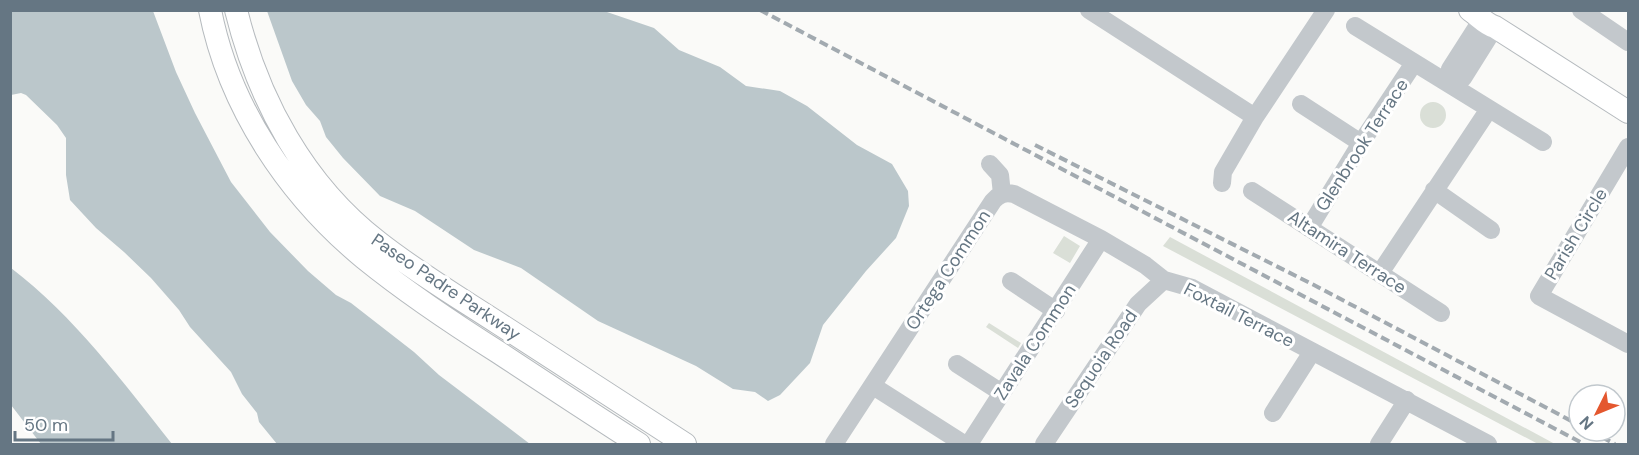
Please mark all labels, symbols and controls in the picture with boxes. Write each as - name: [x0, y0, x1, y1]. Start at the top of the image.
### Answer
- street label: Glenbrook Terrace: [1310, 74, 1414, 216]
- street label: Parish Circle: [1539, 184, 1613, 284]
- street label: Ortega Common: [900, 205, 996, 335]
- street label: Altamira Terrace: [1283, 205, 1411, 299]
- street label: Paseo Padre Parkway: [367, 228, 525, 346]
- street label: Foxtail Terrace: [1180, 277, 1298, 353]
- street label: Zavala Common: [989, 280, 1081, 404]
- street label: Sequoia Road: [1059, 305, 1143, 413]
- north arrow: [1567, 383, 1627, 443]
- scale bar: [15, 404, 112, 442]
- text: N: [1575, 411, 1598, 434]
- text: 50 m: [24, 413, 68, 437]

